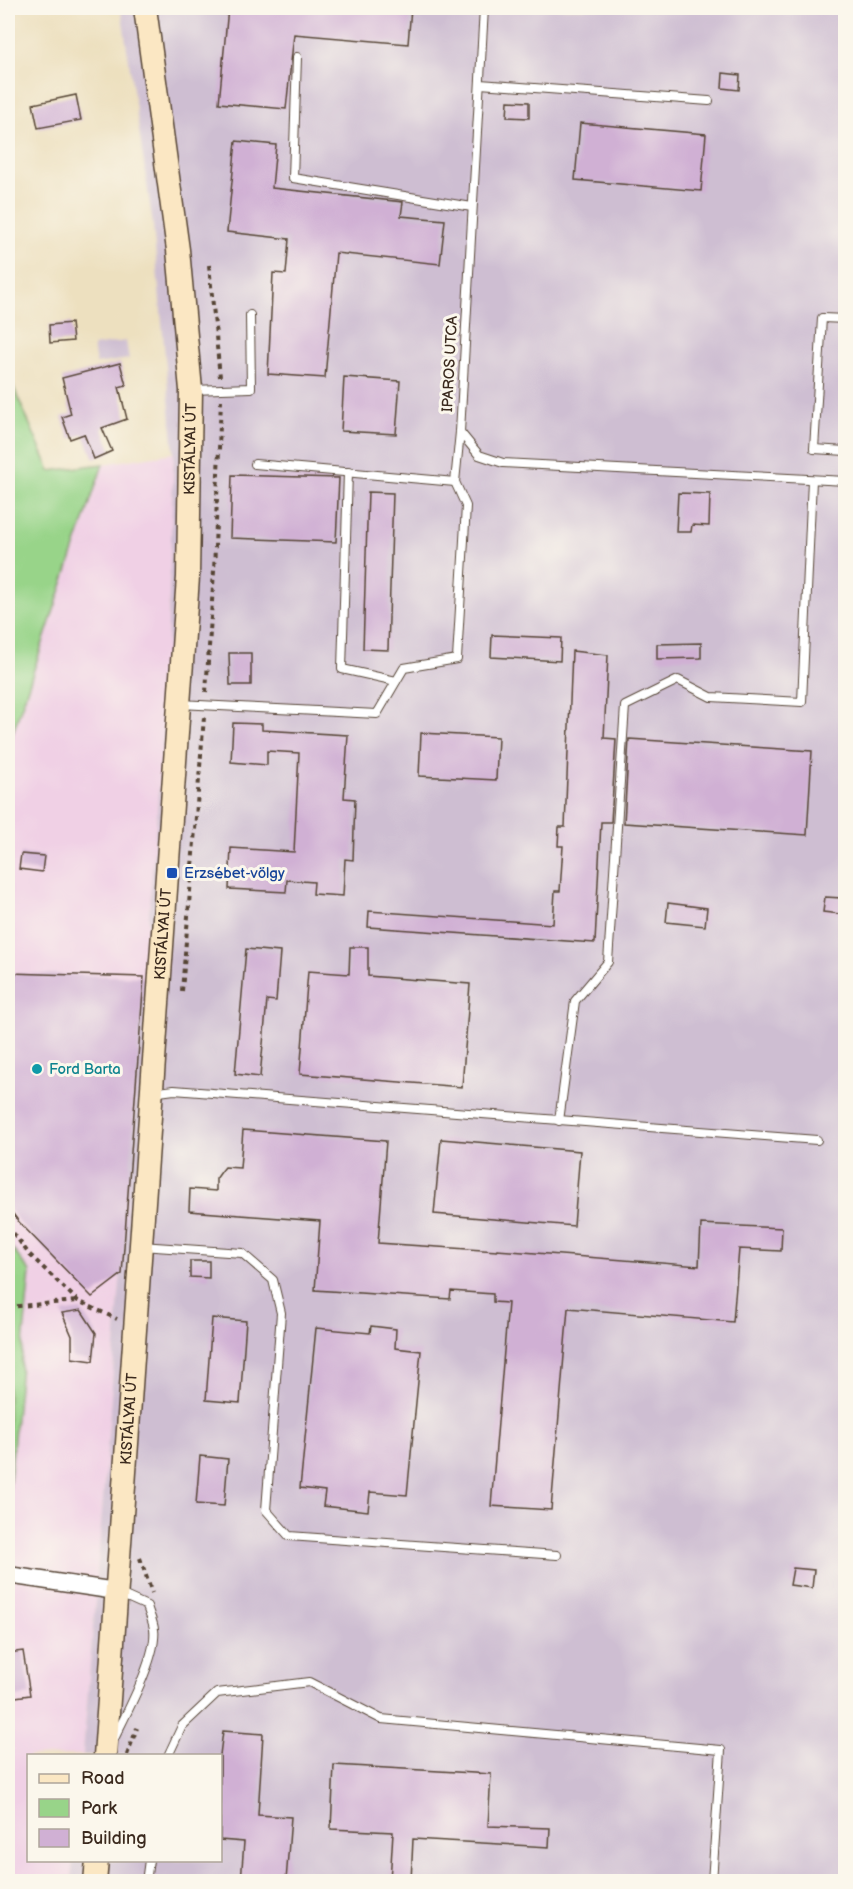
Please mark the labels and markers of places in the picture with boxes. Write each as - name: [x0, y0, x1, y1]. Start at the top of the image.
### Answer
- place label: Erzsébet-völgy: [184, 864, 285, 883]
- marker: Erzsébet-völgy: [165, 866, 179, 880]
- place label: Ford Barta: [49, 1060, 121, 1079]
- marker: Ford Barta: [30, 1062, 44, 1076]

